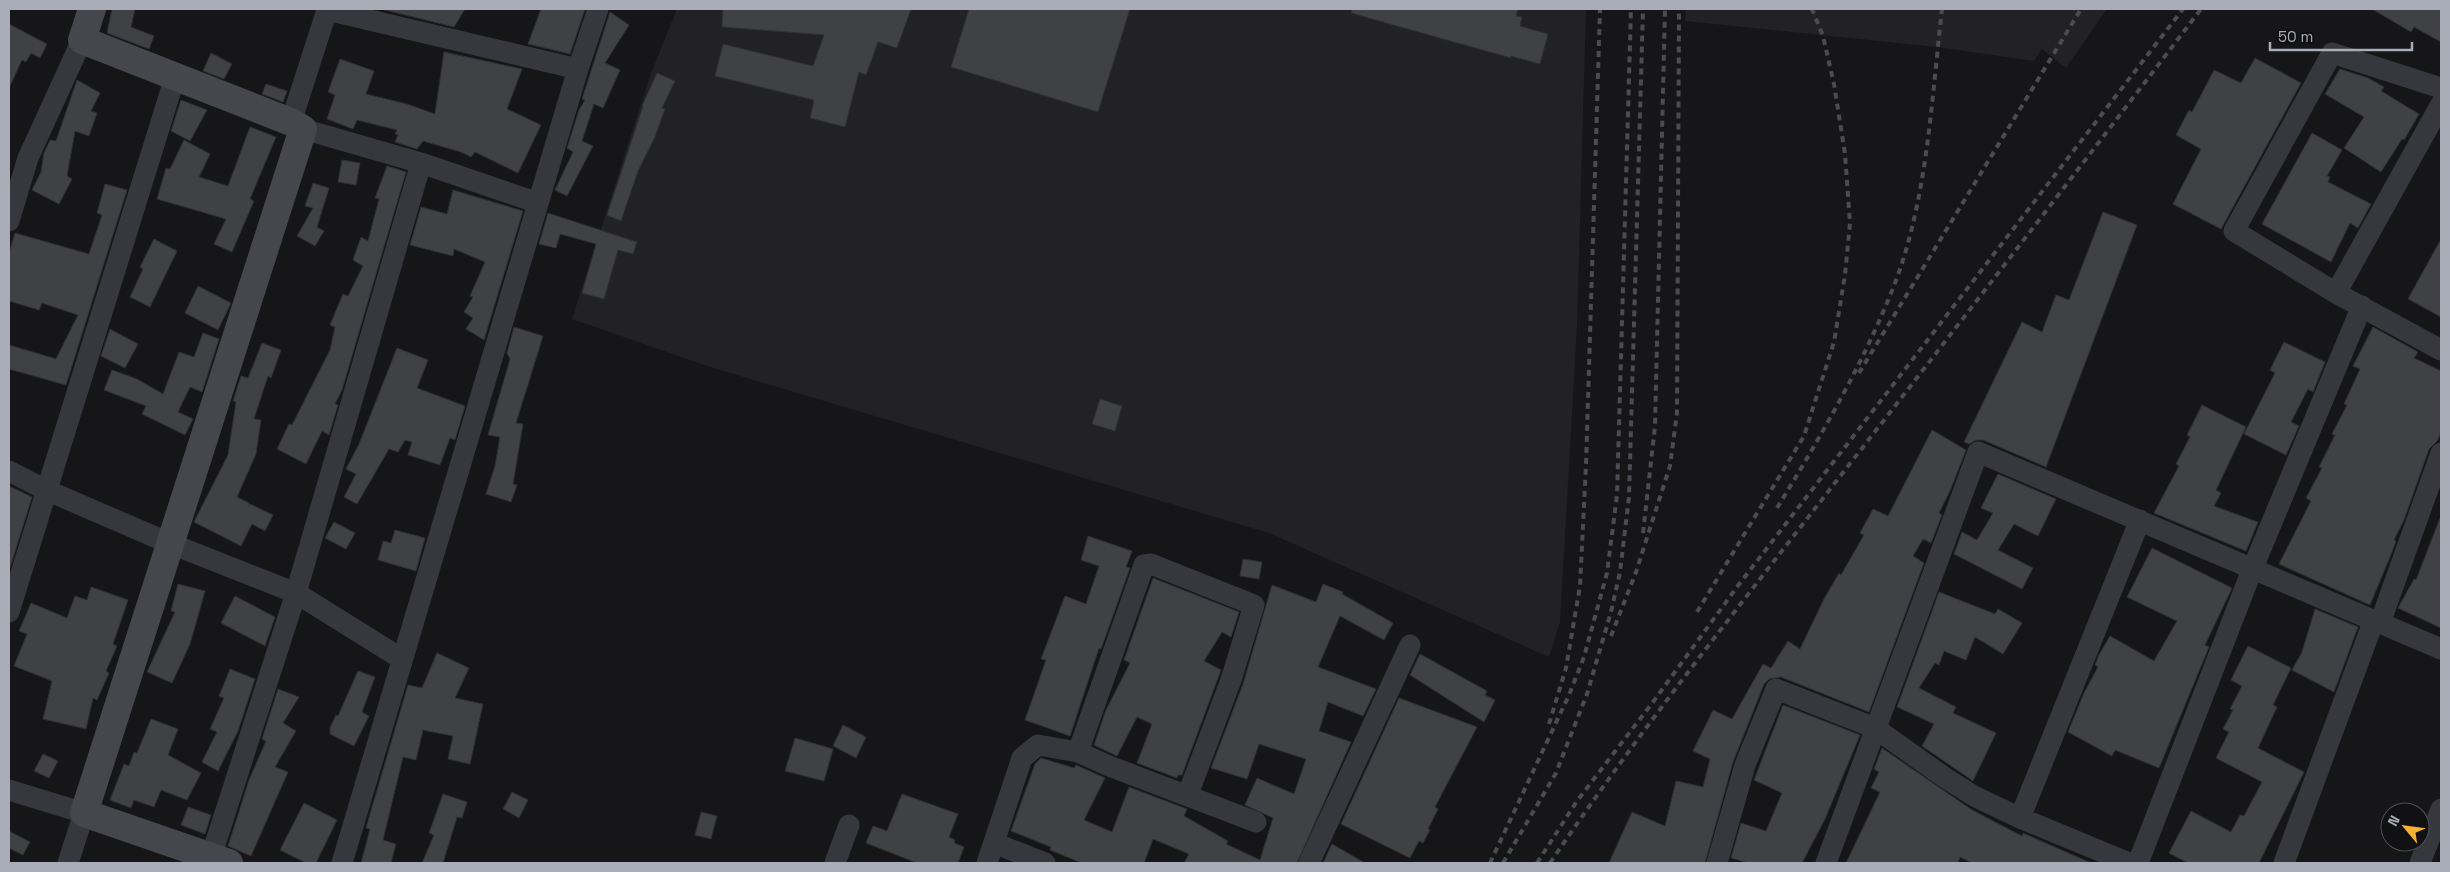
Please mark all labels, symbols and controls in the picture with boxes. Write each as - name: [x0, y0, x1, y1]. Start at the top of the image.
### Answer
- scale bar: [2270, 20, 2412, 52]
- text: 50 m: [2278, 27, 2313, 46]
- north arrow: [2380, 802, 2430, 852]
- text: N: [2383, 812, 2404, 829]

